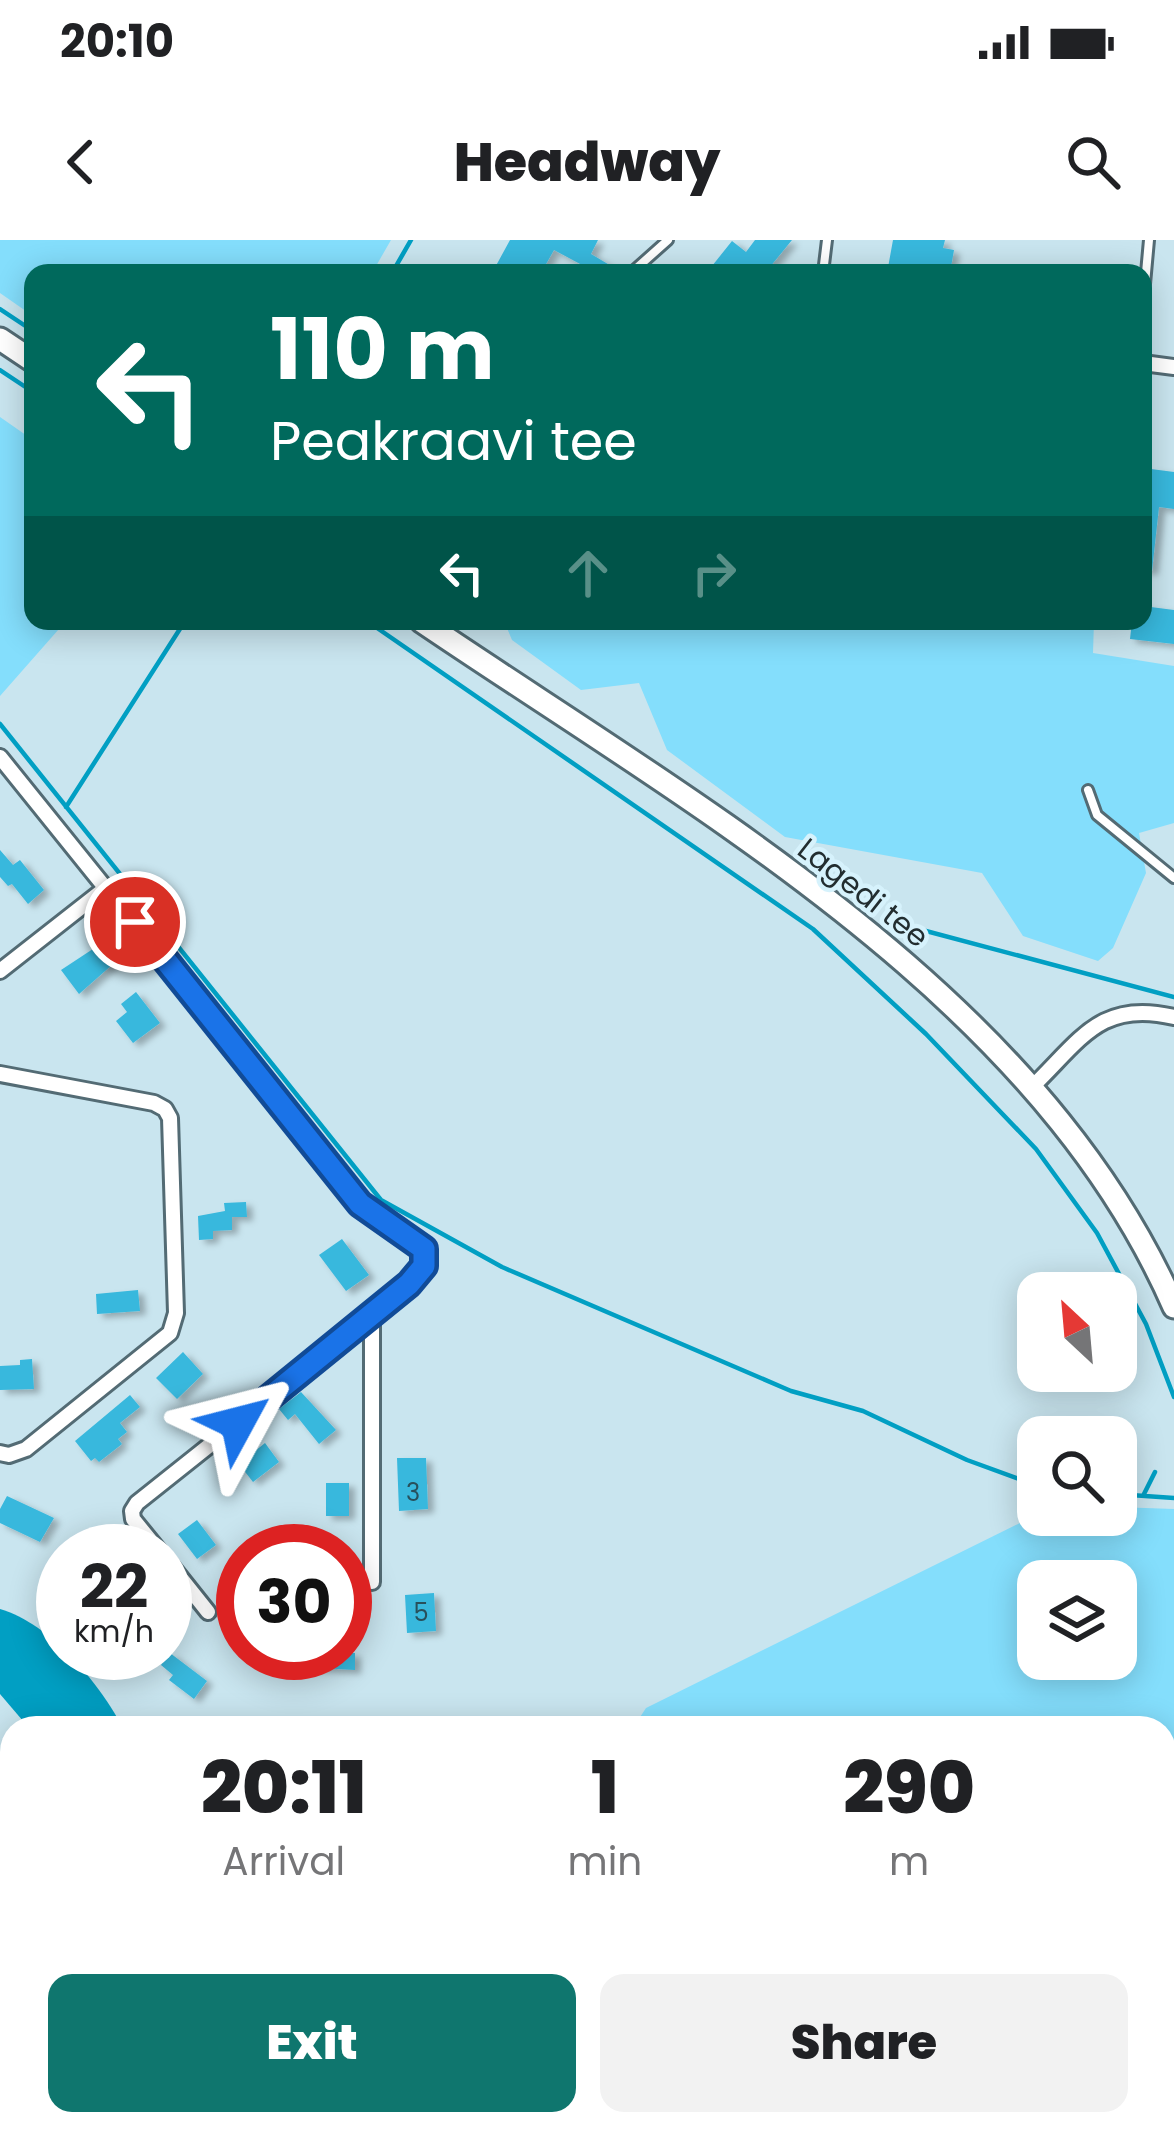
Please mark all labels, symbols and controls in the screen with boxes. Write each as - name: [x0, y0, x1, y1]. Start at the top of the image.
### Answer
- text: 20:10: [60, 10, 174, 73]
- text: Headway: [454, 124, 720, 200]
- icon: back: [48, 129, 114, 195]
- icon: search: [1060, 129, 1126, 195]
- text: 110 m: [270, 291, 495, 408]
- icon: left: [72, 312, 228, 468]
- text: Peakraavi tee: [270, 403, 637, 479]
- icon: left: [429, 540, 495, 606]
- icon: ahead: [555, 540, 621, 606]
- icon: right: [681, 540, 747, 606]
- street label: Lagedi tee: [789, 828, 938, 958]
- pin: [84, 871, 186, 973]
- icon: arrive: [102, 889, 168, 955]
- north arrow: [1017, 1272, 1137, 1392]
- map controls: [1017, 1272, 1137, 1680]
- position arrow: [175, 1360, 301, 1486]
- button: search: [1017, 1416, 1137, 1536]
- house number: 3: [406, 1476, 420, 1509]
- speed limit sign: 30: [216, 1524, 372, 1680]
- text: 22: [80, 1545, 148, 1629]
- button: layers: [1017, 1560, 1137, 1680]
- house number: 5: [413, 1596, 429, 1629]
- text: km/h: [74, 1610, 154, 1653]
- text: 20:11: [201, 1737, 367, 1838]
- text: 1: [591, 1737, 619, 1838]
- text: 290: [843, 1737, 975, 1838]
- text: Arrival: [222, 1834, 345, 1889]
- text: min: [568, 1834, 642, 1889]
- text: m: [889, 1834, 929, 1889]
- button: Exit: [48, 1974, 576, 2112]
- button: Share: [600, 1974, 1128, 2112]

